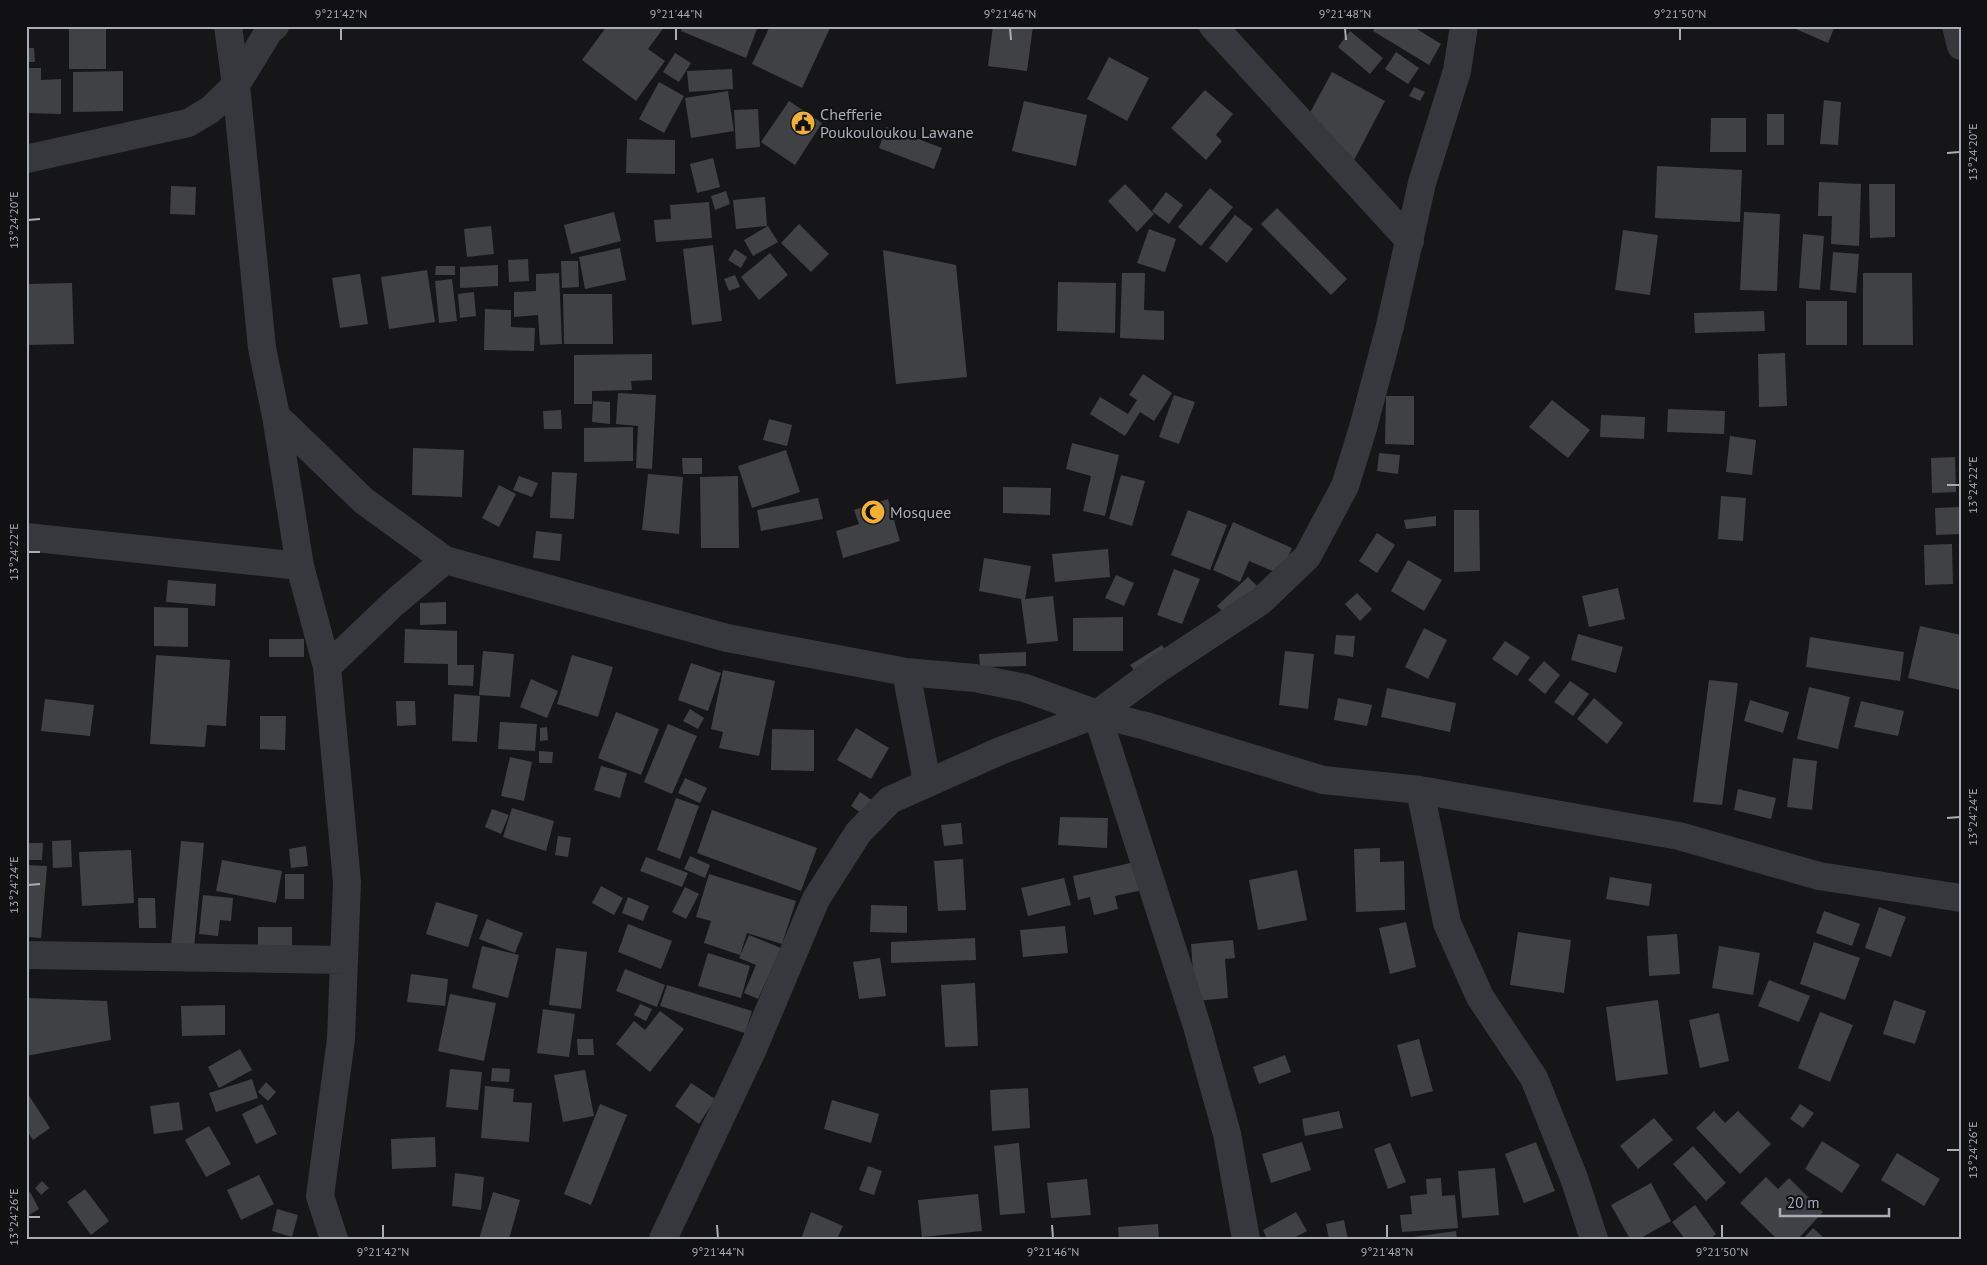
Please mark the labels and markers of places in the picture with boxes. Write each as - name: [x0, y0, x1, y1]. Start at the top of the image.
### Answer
- place label: Chefferie Poukouloukou Lawane: [820, 104, 974, 142]
- public building icon: Chefferie Poukouloukou Lawane: [790, 110, 816, 136]
- mosque icon: Mosquee: [860, 499, 886, 525]
- place label: Mosquee: [890, 502, 951, 522]

